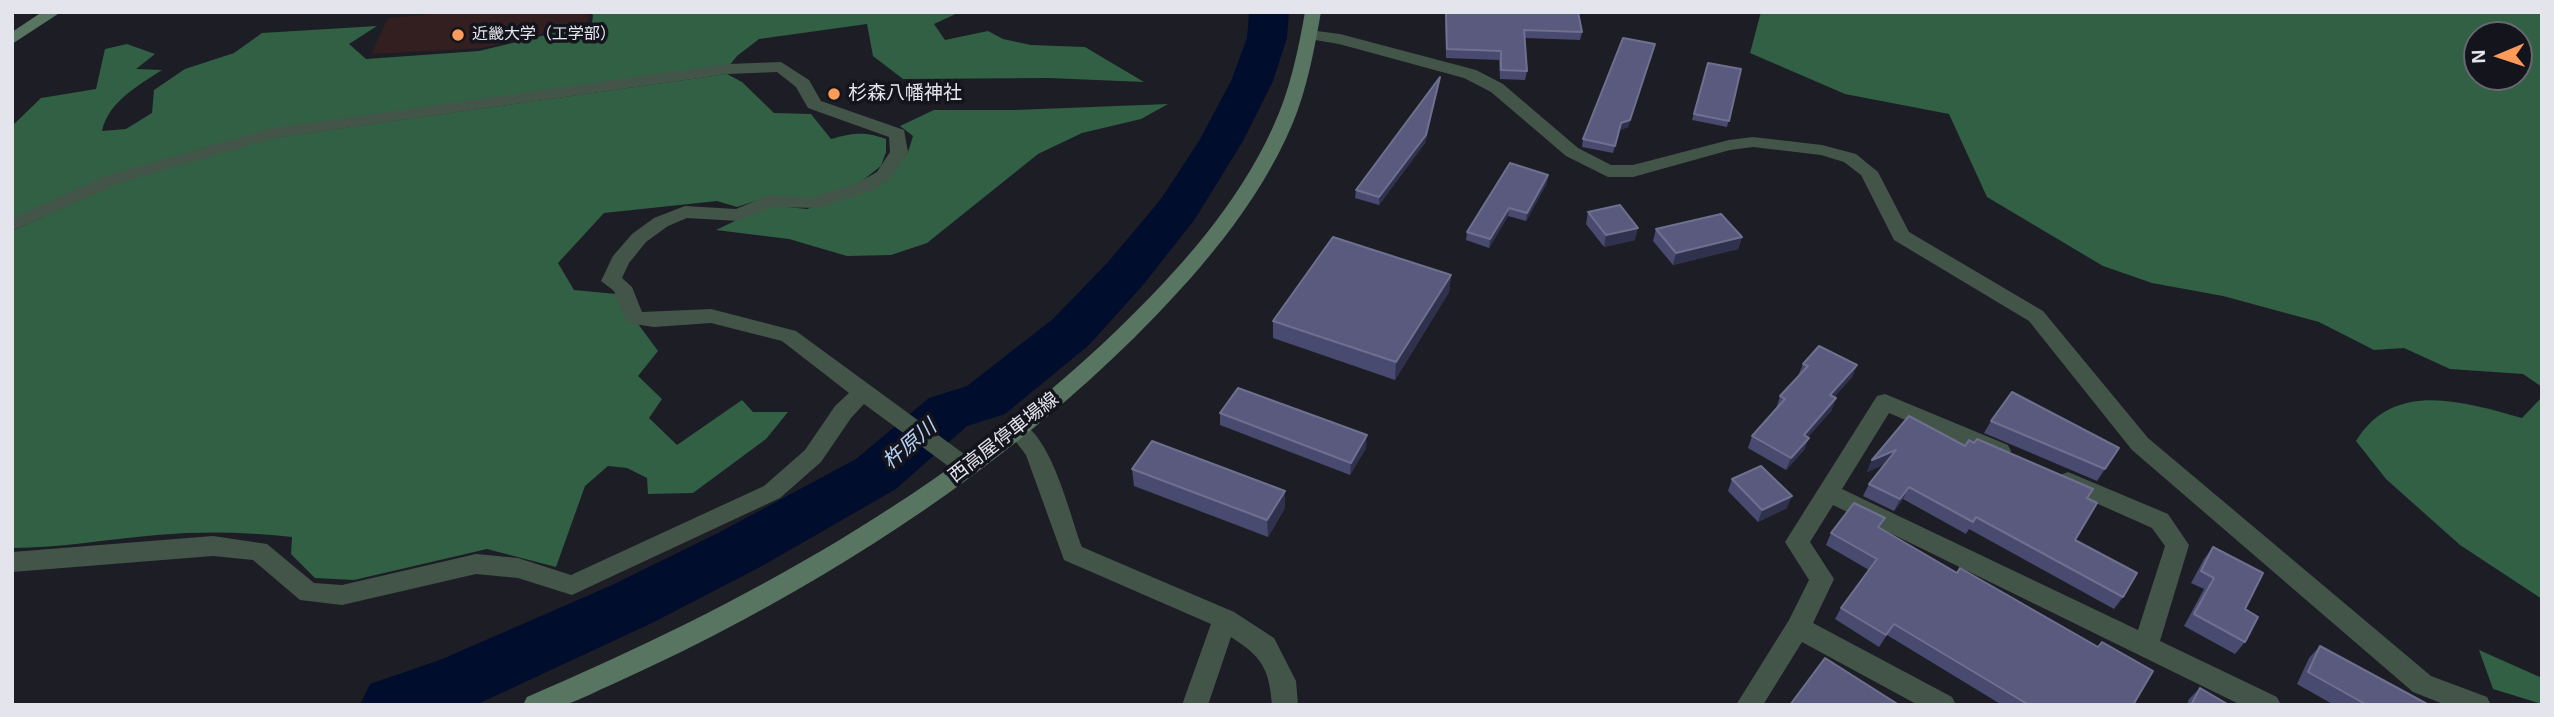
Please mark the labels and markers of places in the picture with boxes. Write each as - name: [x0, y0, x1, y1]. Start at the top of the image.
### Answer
- place label: 近畿大学（工学部）: [472, 25, 616, 45]
- marker: 近畿大学（工学部）: [450, 27, 466, 43]
- place label: 杉森八幡神社: [848, 83, 962, 105]
- marker: 杉森八幡神社: [826, 86, 842, 102]

